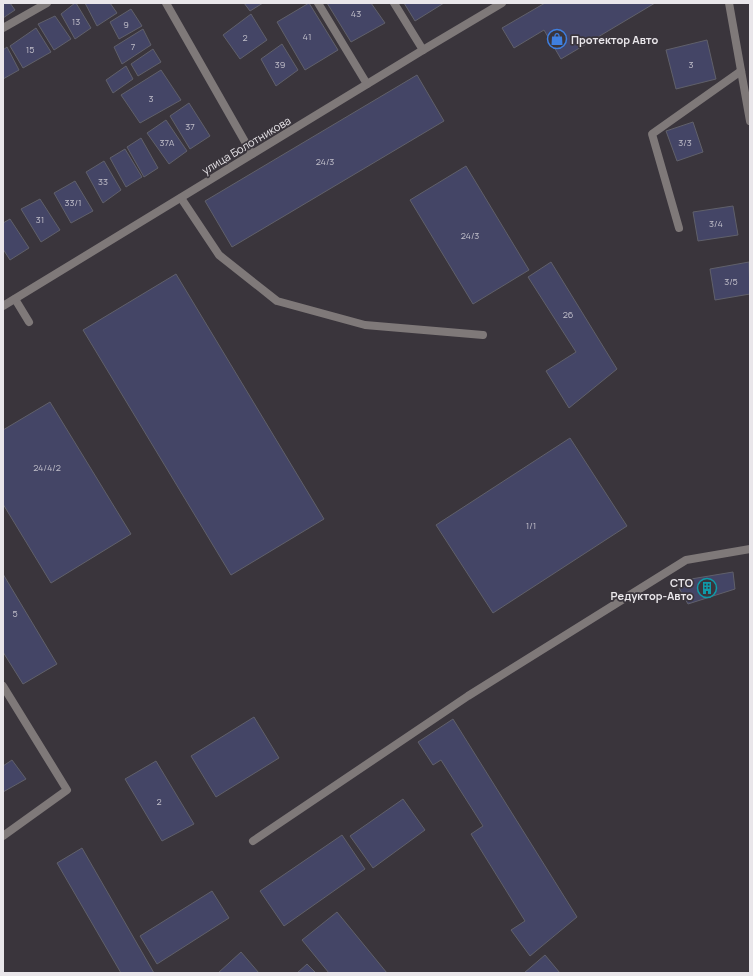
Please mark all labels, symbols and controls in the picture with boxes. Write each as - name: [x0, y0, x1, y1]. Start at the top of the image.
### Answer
- house number: 43: [351, 7, 361, 20]
- house number: 13: [72, 15, 80, 28]
- house number: 9: [123, 18, 129, 31]
- shop icon: Протектор Авто: [546, 28, 568, 50]
- house number: 41: [303, 30, 311, 43]
- house number: 2: [242, 31, 248, 44]
- place label: Протектор Авто: [571, 32, 659, 47]
- house number: 7: [131, 40, 136, 53]
- house number: 15: [26, 43, 34, 56]
- house number: 39: [275, 58, 285, 71]
- house number: 3: [689, 58, 694, 71]
- house number: 3: [149, 92, 154, 105]
- street label: улица Болотникова: [199, 112, 293, 178]
- house number: 37: [185, 120, 195, 133]
- house number: 37А: [160, 136, 175, 149]
- house number: 3/3: [678, 136, 692, 149]
- house number: 24/3: [316, 155, 334, 168]
- house number: 33: [98, 175, 108, 188]
- house number: 33/1: [65, 196, 81, 209]
- house number: 31: [36, 213, 44, 226]
- house number: 3/4: [709, 217, 723, 230]
- house number: 24/3: [461, 229, 479, 242]
- house number: 3/5: [724, 275, 738, 288]
- house number: 26: [563, 308, 574, 321]
- house number: 24/4/2: [33, 461, 61, 474]
- house number: 1/1: [526, 519, 536, 532]
- place label: СТО Редуктор-Авто: [611, 575, 693, 603]
- building icon: СТО Редуктор-Авто: [696, 577, 718, 599]
- house number: 5: [12, 607, 18, 620]
- house number: 2: [156, 795, 162, 808]

